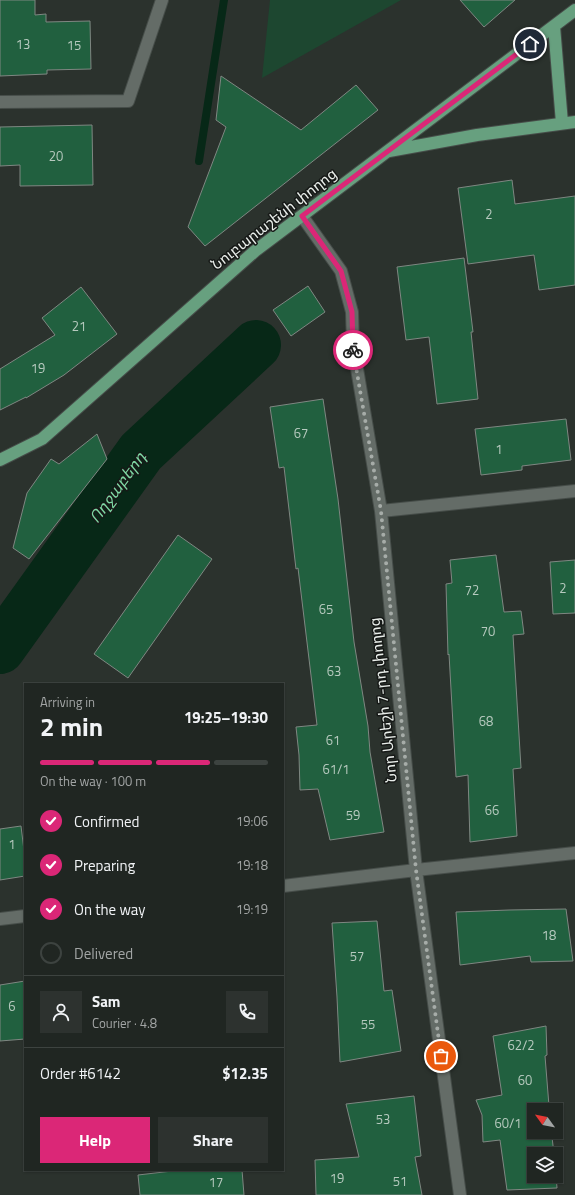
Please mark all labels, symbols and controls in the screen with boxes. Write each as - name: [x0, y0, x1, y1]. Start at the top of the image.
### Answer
- pin: [513, 27, 547, 61]
- icon: home: [519, 33, 541, 55]
- house number: 13: [16, 34, 30, 54]
- house number: 15: [67, 35, 81, 55]
- house number: 20: [49, 146, 63, 166]
- street label: Նուբարաշենի փողոց: [206, 162, 342, 275]
- house number: 2: [485, 204, 493, 224]
- house number: 21: [72, 316, 86, 336]
- courier: [333, 330, 373, 370]
- icon: bike: [342, 339, 364, 361]
- house number: 19: [31, 358, 45, 378]
- house number: 67: [294, 423, 308, 443]
- house number: 1: [495, 439, 503, 459]
- water label: Ողջաբերդ: [83, 446, 152, 528]
- house number: 2: [559, 578, 567, 598]
- house number: 72: [465, 580, 479, 600]
- house number: 65: [319, 599, 333, 619]
- street label: Նոր Արեշի 7-րդ փողոց: [362, 616, 403, 784]
- house number: 70: [481, 621, 495, 641]
- house number: 63: [327, 661, 341, 681]
- text: Arriving in: [40, 692, 95, 712]
- text: 19:25–19:30: [184, 706, 268, 729]
- text: 2 min: [40, 707, 103, 746]
- house number: 68: [479, 711, 493, 731]
- house number: 61: [326, 730, 340, 750]
- house number: 61/1: [322, 759, 350, 779]
- text: On the way · 100 m: [40, 771, 146, 791]
- house number: 66: [485, 800, 499, 820]
- house number: 59: [346, 805, 360, 825]
- icon: check: [40, 810, 62, 832]
- text: Confirmed: [74, 810, 139, 833]
- text: 19:06: [236, 811, 268, 831]
- house number: 1: [8, 834, 16, 854]
- icon: check: [40, 854, 62, 876]
- text: Preparing: [74, 854, 135, 877]
- text: 19:18: [236, 855, 268, 875]
- icon: check: [40, 898, 62, 920]
- text: On the way: [74, 898, 146, 921]
- text: 19:19: [236, 899, 268, 919]
- house number: 18: [542, 925, 556, 945]
- text: Delivered: [74, 942, 133, 965]
- house number: 57: [350, 946, 364, 966]
- text: Sam: [92, 990, 120, 1013]
- button: person: [40, 991, 82, 1033]
- button: phone: [226, 991, 268, 1033]
- house number: 6: [8, 996, 16, 1016]
- text: Courier · 4.8: [92, 1013, 157, 1033]
- house number: 55: [361, 1014, 375, 1034]
- house number: 62/2: [507, 1035, 535, 1055]
- pin: [424, 1039, 458, 1073]
- icon: bag: [430, 1045, 452, 1067]
- text: Order #6142: [40, 1062, 121, 1085]
- text: $12.35: [222, 1062, 268, 1085]
- house number: 60: [518, 1070, 532, 1090]
- north arrow: [527, 1103, 563, 1139]
- map controls: [527, 1103, 563, 1183]
- house number: 53: [376, 1109, 390, 1129]
- house number: 60/1: [494, 1113, 522, 1133]
- button: Help: [40, 1117, 150, 1163]
- button: Share: [158, 1117, 268, 1163]
- button: layers: [527, 1147, 563, 1183]
- house number: 19: [330, 1168, 344, 1188]
- house number: 51: [393, 1171, 407, 1191]
- house number: 17: [209, 1172, 223, 1192]

